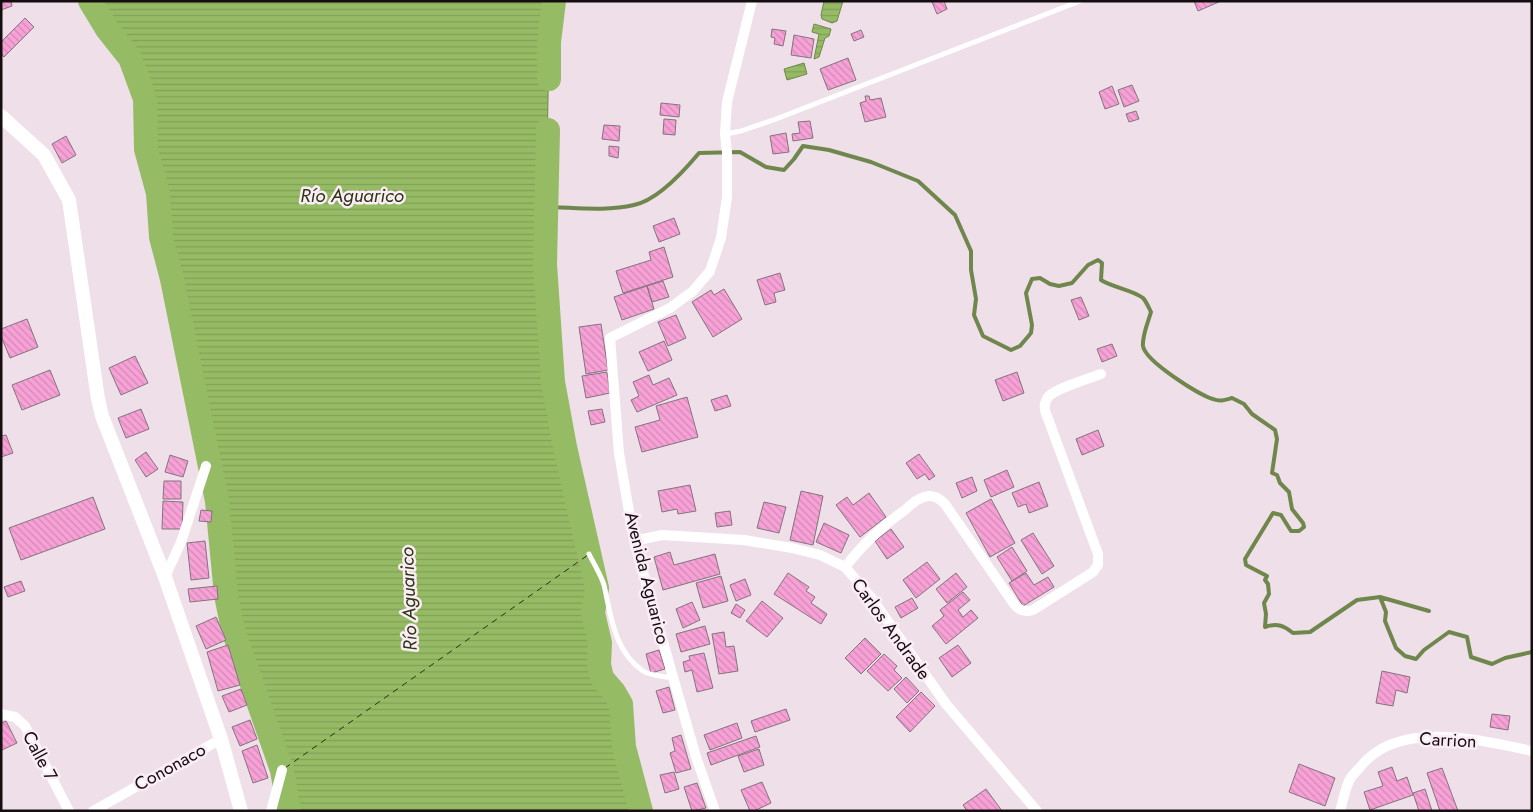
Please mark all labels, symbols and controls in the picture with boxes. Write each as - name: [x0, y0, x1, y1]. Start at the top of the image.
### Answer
- water label: Río Aguarico: [300, 182, 404, 209]
- street label: Avenida Aguarico: [618, 509, 676, 647]
- water label: Río Aguarico: [393, 547, 424, 651]
- street label: Carlos Andrade: [845, 573, 937, 685]
- street label: Calle 7: [16, 726, 64, 786]
- street label: Carrion: [1419, 726, 1477, 754]
- street label: Cononaco: [130, 737, 211, 797]

